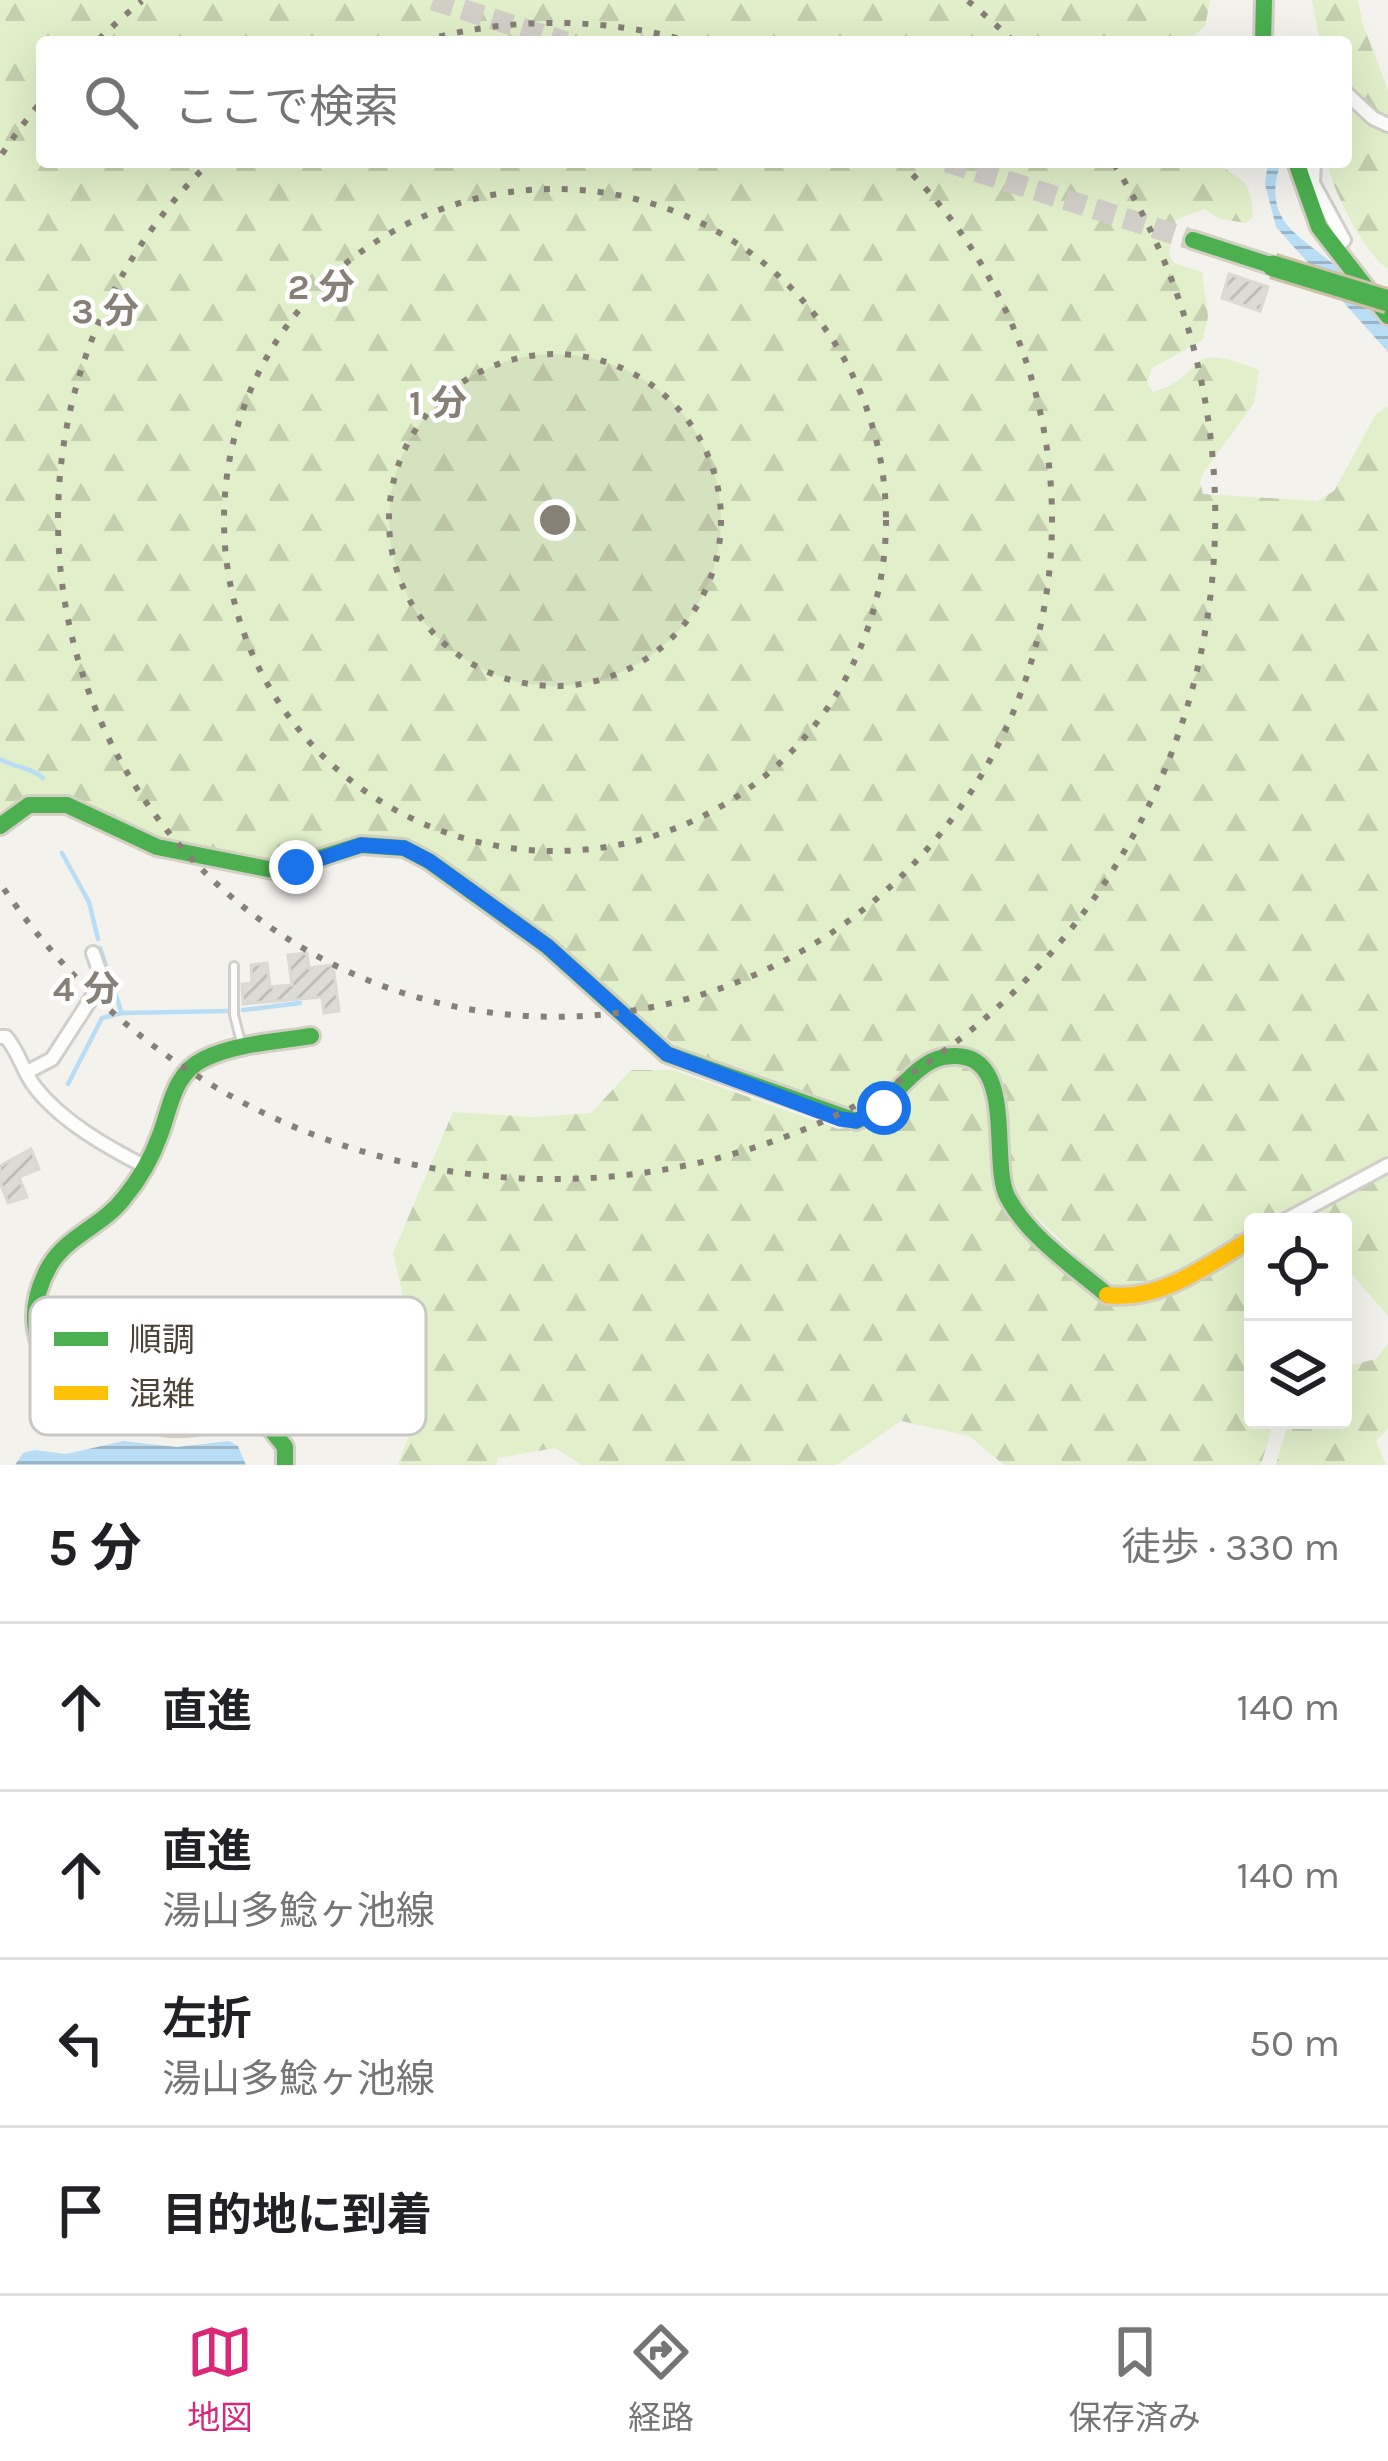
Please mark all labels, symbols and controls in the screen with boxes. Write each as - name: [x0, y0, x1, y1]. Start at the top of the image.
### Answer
- search box: [36, 36, 1352, 168]
- icon: search: [78, 69, 144, 135]
- text: ここで検索: [174, 81, 399, 133]
- text: 2 分: [288, 266, 354, 308]
- text: 3 分: [71, 290, 139, 332]
- text: 1 分: [409, 382, 467, 424]
- centre of rings: [534, 499, 576, 541]
- route end: [269, 840, 323, 894]
- text: 4 分: [53, 968, 119, 1010]
- route start: [857, 1081, 911, 1135]
- map controls: [1244, 1213, 1352, 1429]
- button: locate: [1244, 1213, 1352, 1321]
- legend: [30, 1297, 426, 1435]
- text: 順調: [129, 1321, 195, 1359]
- button: layers: [1244, 1321, 1352, 1429]
- text: 混雑: [129, 1375, 195, 1413]
- text: 5 分: [48, 1518, 142, 1578]
- text: 徒歩 · 330 m: [1122, 1524, 1340, 1570]
- icon: ahead: [48, 1674, 114, 1740]
- text: 140 m: [1236, 1684, 1340, 1730]
- text: 直進: [162, 1685, 252, 1737]
- text: 直進: [162, 1825, 252, 1877]
- icon: ahead: [48, 1842, 114, 1908]
- text: 140 m: [1236, 1852, 1340, 1898]
- text: 湯山多鯰ヶ池線: [162, 1888, 435, 1934]
- text: 左折: [162, 1993, 252, 2045]
- icon: left: [48, 2010, 114, 2076]
- text: 50 m: [1249, 2020, 1340, 2066]
- text: 湯山多鯰ヶ池線: [162, 2056, 435, 2102]
- icon: arrive: [48, 2178, 114, 2244]
- text: 目的地に到着: [162, 2189, 432, 2241]
- tab: 地図: [187, 2319, 253, 2439]
- tab: 経路: [628, 2319, 694, 2439]
- tab: 保存済み: [1069, 2319, 1201, 2439]

